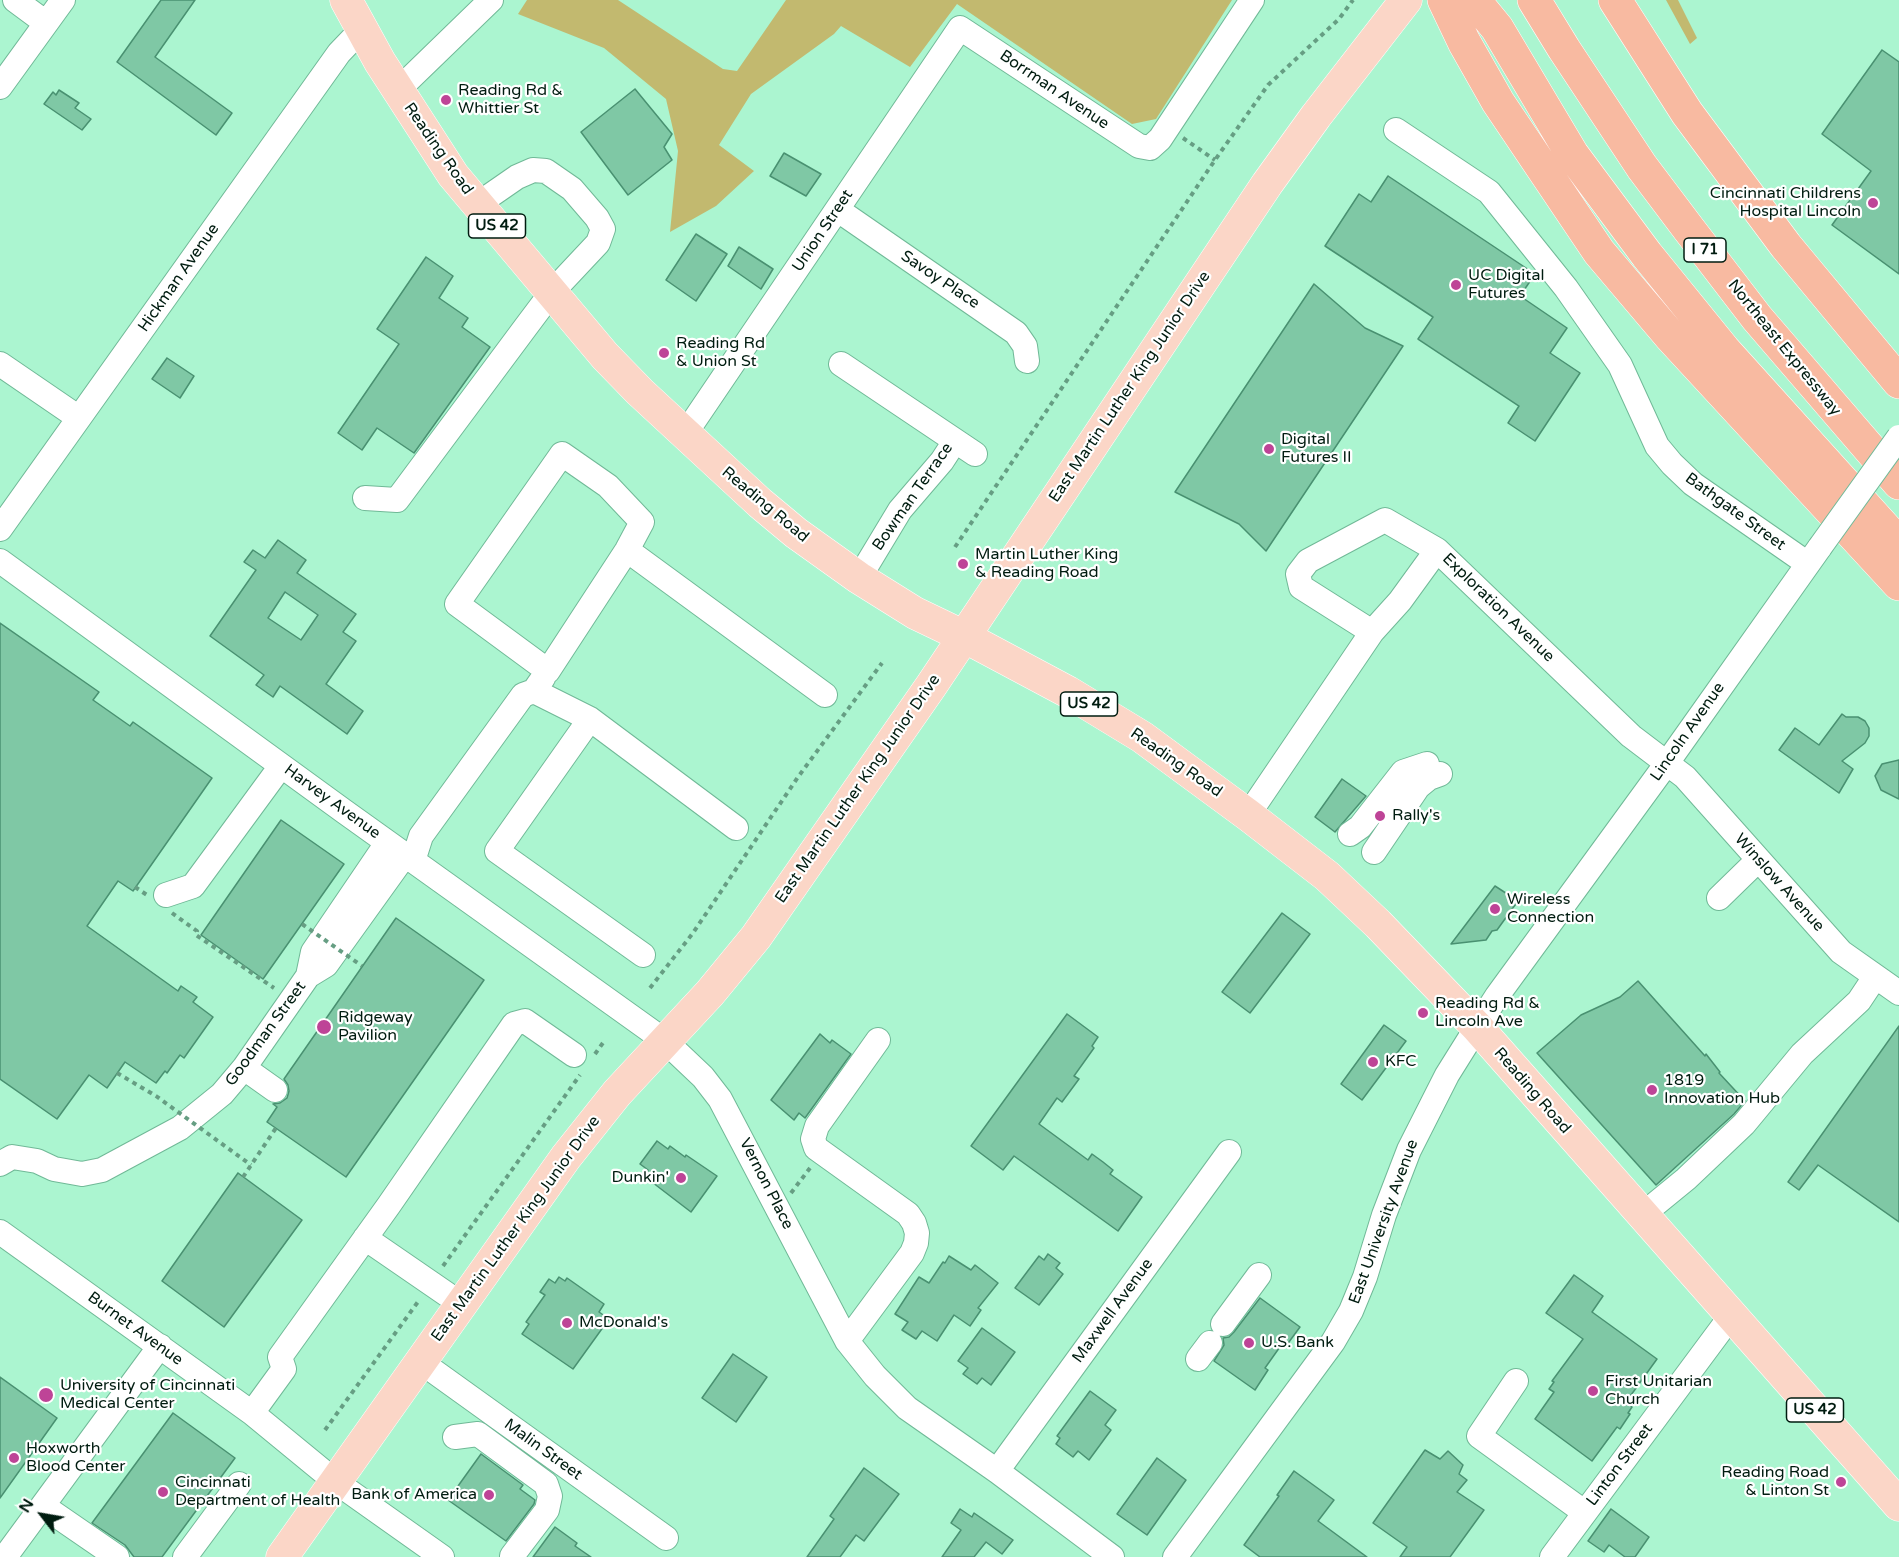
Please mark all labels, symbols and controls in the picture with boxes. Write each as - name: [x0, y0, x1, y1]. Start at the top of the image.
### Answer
- street label: Borrman Avenue: [996, 46, 1112, 134]
- place label: Reading Rd & Whittier St: [458, 81, 563, 119]
- marker: Reading Rd & Whittier St: [439, 93, 453, 107]
- street label: Reading Road: [399, 99, 477, 199]
- place label: Cincinnati Childrens Hospital Lincoln: [1710, 184, 1861, 222]
- street label: Union Street: [788, 186, 858, 276]
- marker: Cincinnati Childrens Hospital Lincoln: [1866, 196, 1880, 210]
- road number: US 42: [468, 214, 526, 238]
- street label: Hickman Avenue: [134, 220, 224, 336]
- road number: I 71: [1684, 238, 1726, 262]
- street label: Savoy Place: [897, 247, 983, 313]
- place label: UC Digital Futures: [1468, 266, 1544, 304]
- street label: East Martin Luther King Junior Drive: [1045, 268, 1215, 506]
- street label: Northeast Expressway: [1723, 276, 1845, 420]
- marker: UC Digital Futures: [1449, 278, 1463, 292]
- place label: Reading Rd & Union St: [676, 334, 765, 372]
- marker: Reading Rd & Union St: [657, 346, 671, 360]
- place label: Digital Futures II: [1281, 430, 1352, 468]
- street label: Bowman Terrace: [869, 439, 957, 555]
- marker: Digital Futures II: [1262, 442, 1276, 456]
- street label: Reading Road: [718, 463, 812, 547]
- street label: Bathgate Street: [1681, 469, 1789, 555]
- place label: Martin Luther King & Reading Road: [975, 545, 1118, 583]
- street label: Exploration Avenue: [1438, 549, 1558, 667]
- marker: Martin Luther King & Reading Road: [956, 557, 970, 571]
- street label: East Martin Luther King Junior Drive: [771, 671, 945, 907]
- street label: Lincoln Avenue: [1647, 679, 1729, 785]
- road number: US 42: [1060, 692, 1118, 716]
- street label: Reading Road: [1126, 724, 1226, 802]
- street label: Harvey Avenue: [280, 761, 384, 843]
- place label: Rally's: [1392, 806, 1440, 826]
- marker: Rally's: [1373, 809, 1387, 823]
- street label: Winslow Avenue: [1730, 830, 1828, 936]
- place label: Wireless Connection: [1507, 890, 1594, 928]
- marker: Wireless Connection: [1488, 902, 1502, 916]
- street label: Goodman Street: [222, 978, 310, 1090]
- place label: Reading Rd & Lincoln Ave: [1435, 994, 1540, 1032]
- marker: Reading Rd & Lincoln Ave: [1416, 1006, 1430, 1020]
- place label: Ridgeway Pavilion: [338, 1008, 413, 1046]
- marker: Ridgeway Pavilion: [315, 1018, 333, 1036]
- street label: Reading Road: [1489, 1044, 1575, 1138]
- place label: KFC: [1385, 1052, 1416, 1072]
- marker: KFC: [1366, 1055, 1380, 1069]
- place label: 1819 Innovation Hub: [1664, 1071, 1780, 1109]
- marker: 1819 Innovation Hub: [1645, 1083, 1659, 1097]
- street label: East Martin Luther King Junior Drive: [427, 1112, 605, 1346]
- street label: Vernon Place: [735, 1135, 797, 1233]
- street label: East University Avenue: [1345, 1137, 1423, 1307]
- place label: Dunkin': [612, 1168, 669, 1188]
- marker: Dunkin': [674, 1171, 688, 1185]
- street label: Maxwell Avenue: [1069, 1255, 1157, 1367]
- street label: Burnet Avenue: [84, 1288, 186, 1370]
- place label: McDonald's: [579, 1313, 668, 1333]
- marker: McDonald's: [560, 1316, 574, 1330]
- place label: U.S. Bank: [1261, 1333, 1334, 1353]
- marker: U.S. Bank: [1242, 1336, 1256, 1350]
- place label: First Unitarian Church: [1605, 1372, 1712, 1410]
- place label: University of Cincinnati Medical Center: [60, 1376, 235, 1414]
- marker: First Unitarian Church: [1586, 1384, 1600, 1398]
- marker: University of Cincinnati Medical Center: [37, 1386, 55, 1404]
- road number: US 42: [1786, 1398, 1844, 1422]
- street label: Malin Street: [500, 1415, 586, 1485]
- street label: Linton Street: [1583, 1420, 1657, 1510]
- place label: Hoxworth Blood Center: [26, 1439, 125, 1477]
- marker: Hoxworth Blood Center: [7, 1451, 21, 1465]
- place label: Reading Road & Linton St: [1721, 1463, 1829, 1501]
- place label: Cincinnati Department of Health: [175, 1473, 340, 1511]
- marker: Reading Road & Linton St: [1834, 1475, 1848, 1489]
- north arrow: [12, 1485, 72, 1545]
- marker: Cincinnati Department of Health: [156, 1485, 170, 1499]
- place label: Bank of America: [351, 1485, 477, 1505]
- marker: Bank of America: [482, 1488, 496, 1502]
- text: N: [15, 1495, 38, 1516]

